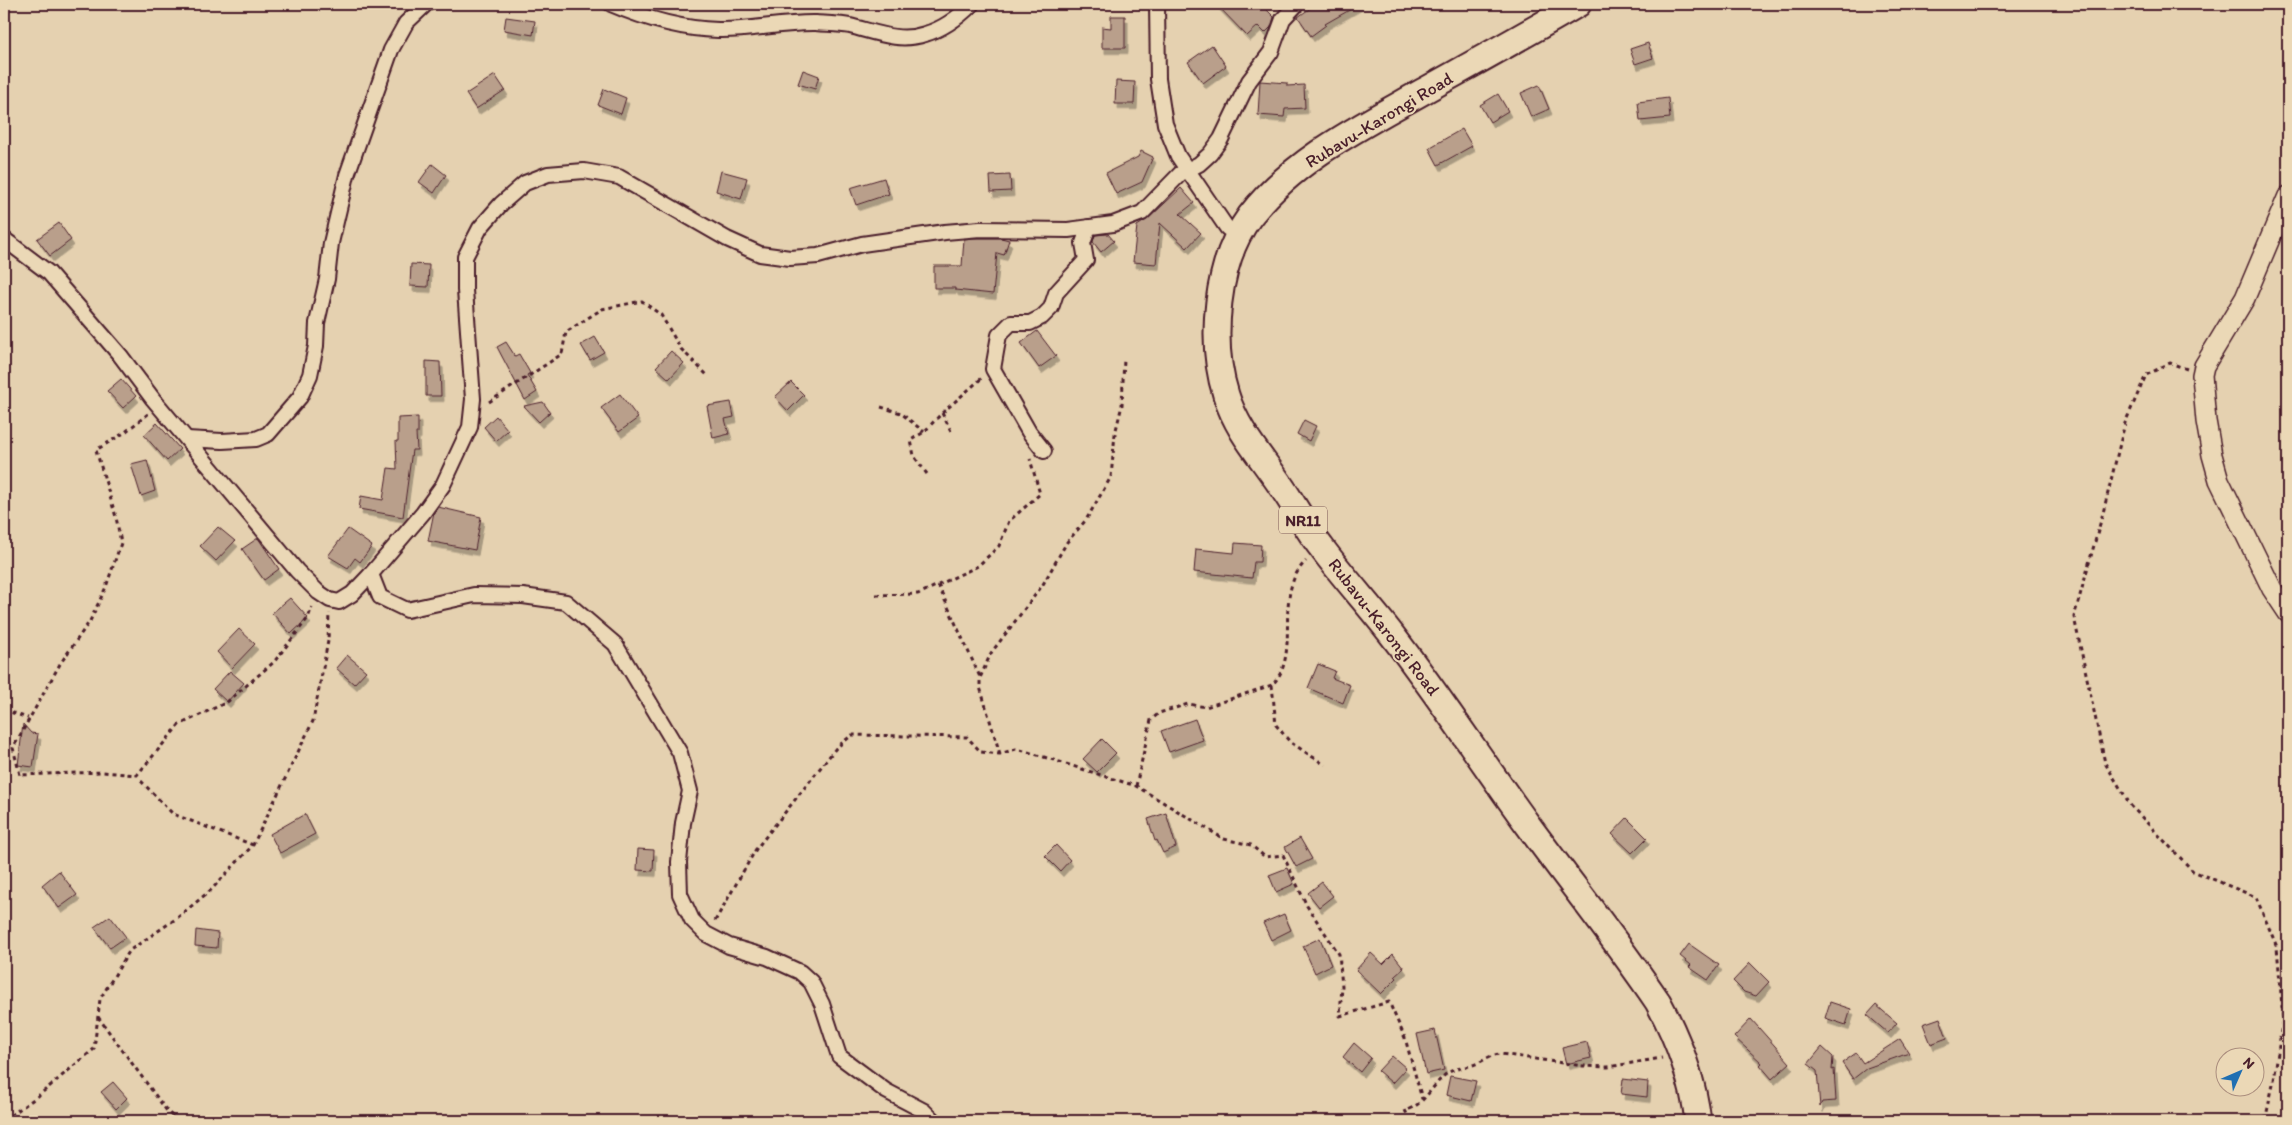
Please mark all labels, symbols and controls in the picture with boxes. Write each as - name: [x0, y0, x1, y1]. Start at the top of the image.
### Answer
- street label: Rubavu-Karongi Road: [1301, 67, 1457, 173]
- road number: NR11: [1279, 506, 1327, 534]
- street label: Rubavu-Karongi Road: [1324, 554, 1445, 700]
- north arrow: [2214, 1048, 2264, 1098]
- text: N: [2239, 1054, 2258, 1073]

